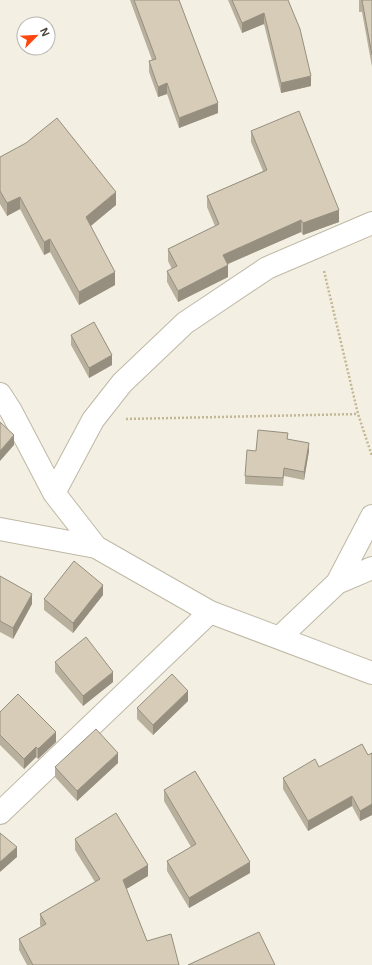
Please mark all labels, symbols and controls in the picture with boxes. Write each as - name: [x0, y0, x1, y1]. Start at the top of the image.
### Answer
- north arrow: [16, 16, 56, 56]
- text: N: [38, 26, 52, 38]

